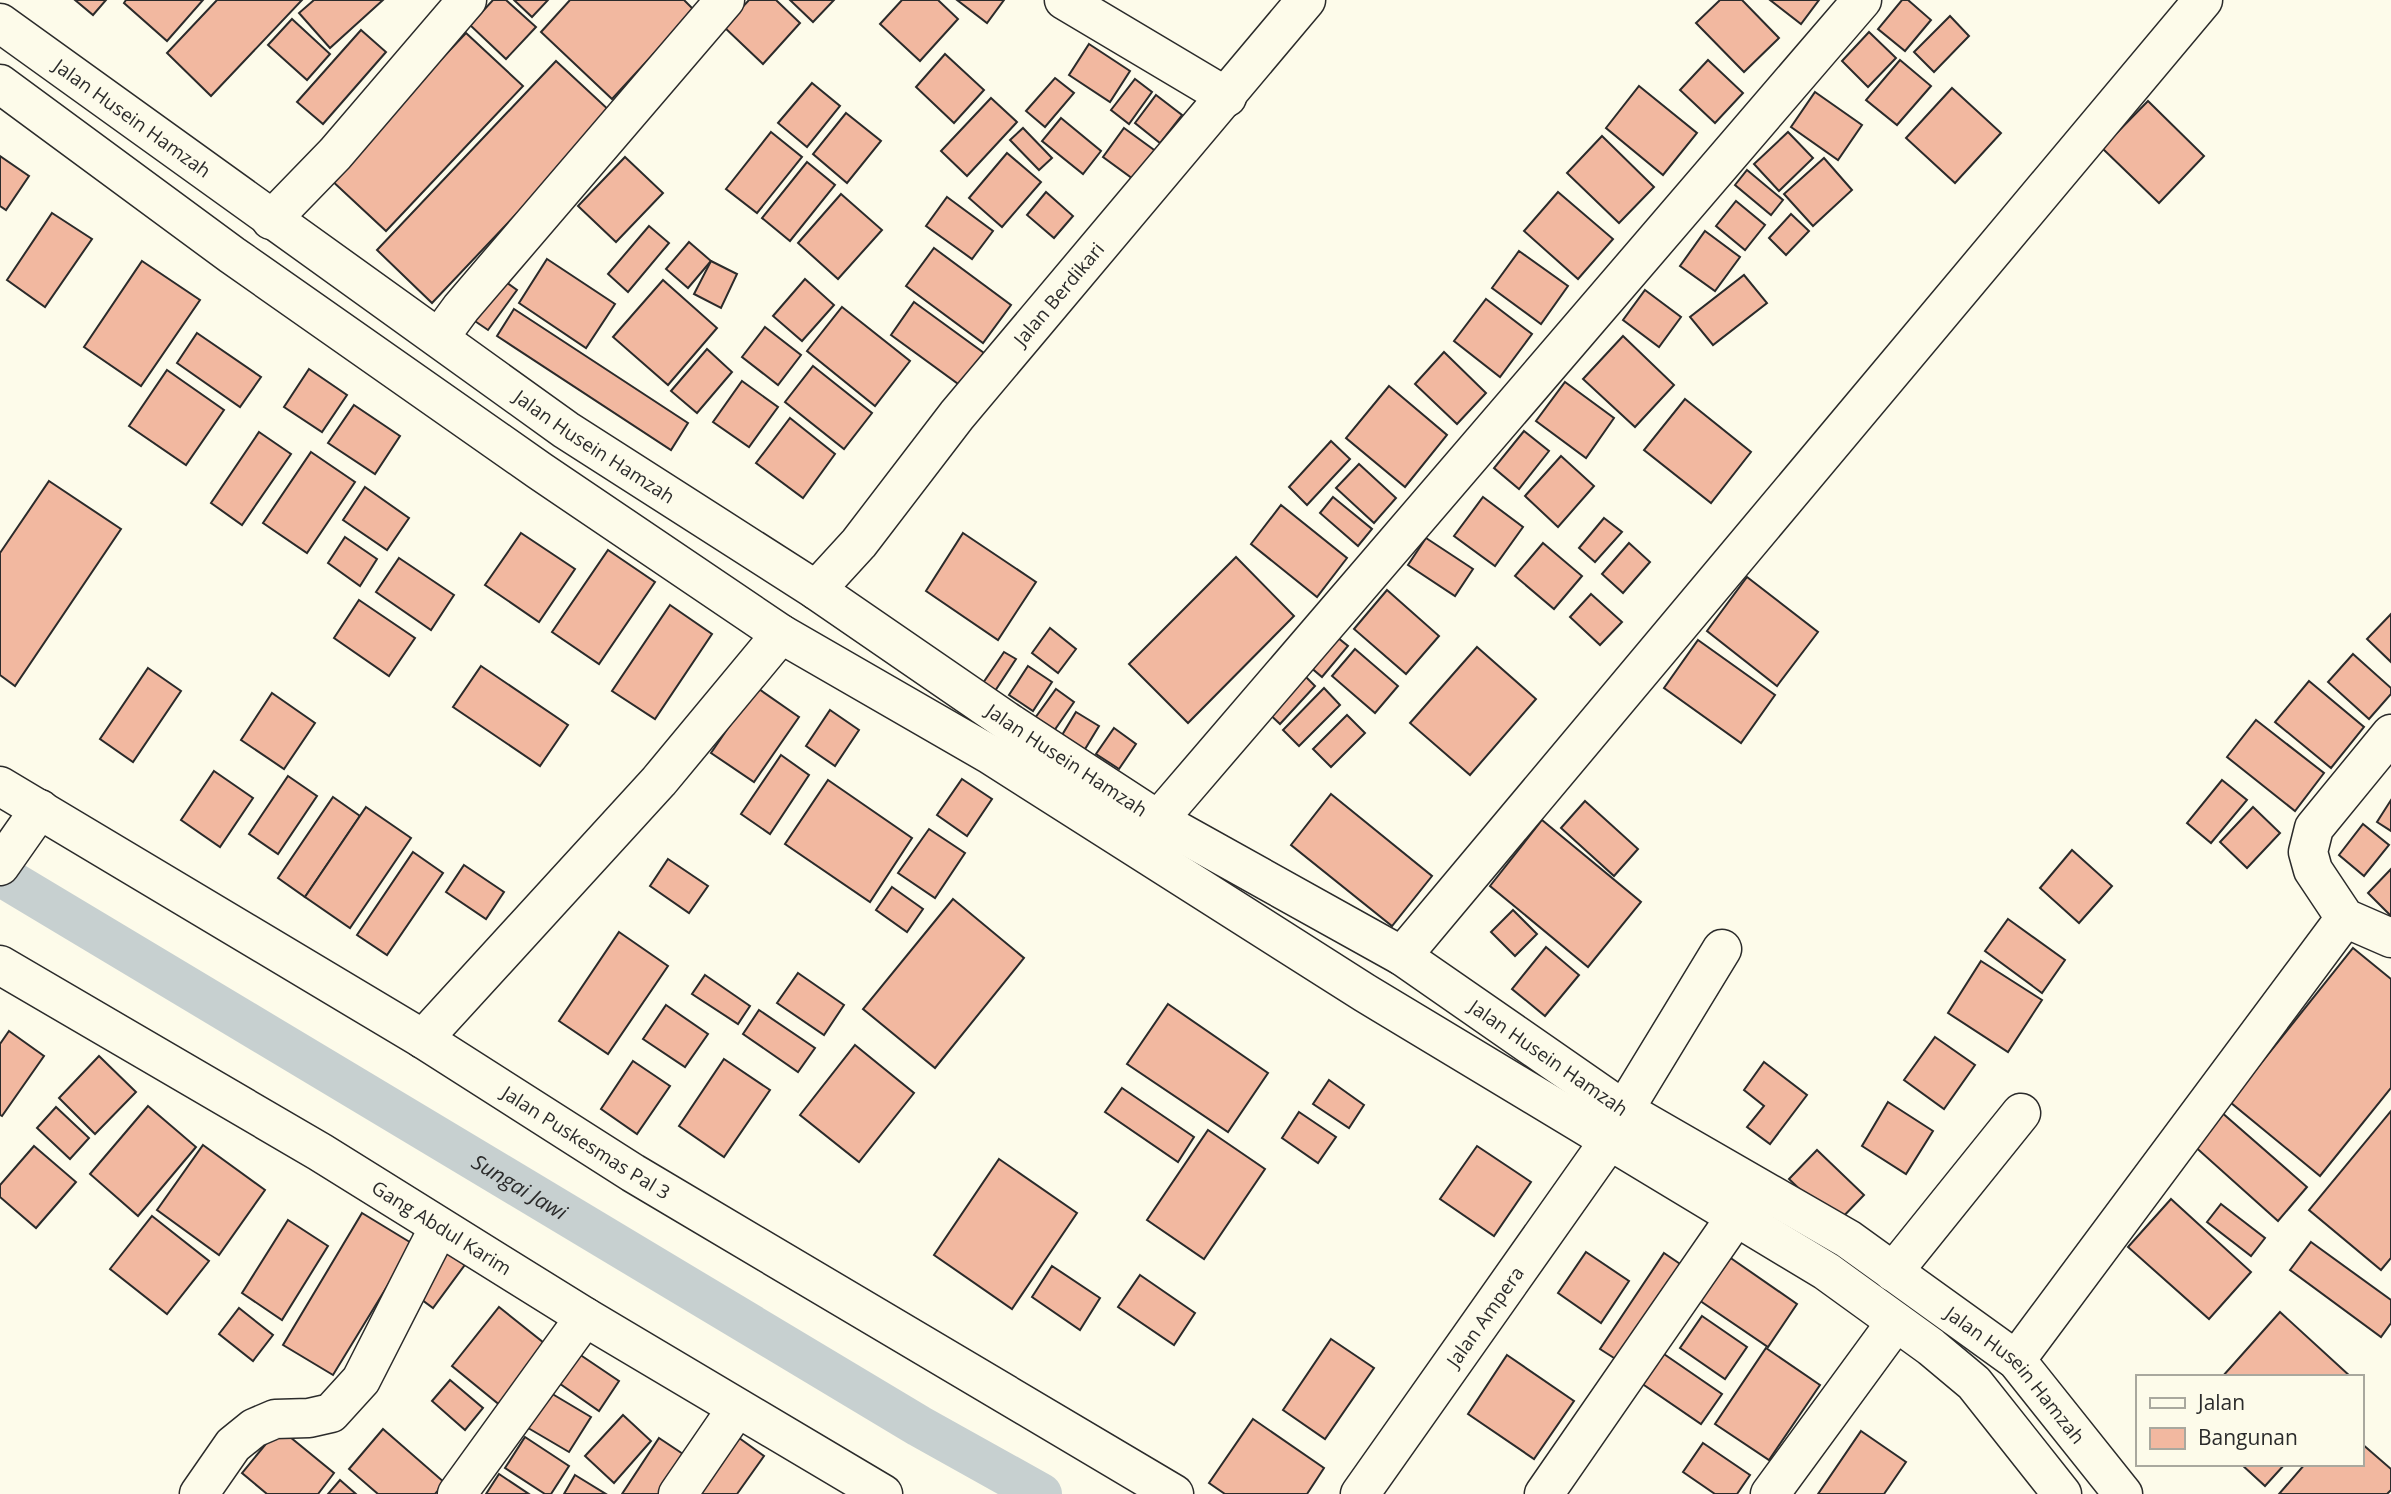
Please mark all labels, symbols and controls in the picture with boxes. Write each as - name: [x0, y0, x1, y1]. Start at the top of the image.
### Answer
- street label: Jalan Husein Hamzah: [47, 52, 216, 184]
- street label: Jalan Berdikari: [1006, 237, 1110, 353]
- street label: Jalan Husein Hamzah: [507, 383, 680, 509]
- street label: Jalan Husein Hamzah: [979, 697, 1152, 823]
- street label: Jalan Husein Hamzah: [1463, 992, 1633, 1122]
- street label: Jalan Puskesmas Pal 3: [495, 1079, 675, 1205]
- water label: Sungai Jawi: [467, 1147, 573, 1226]
- street label: Gang Abdul Karim: [367, 1174, 517, 1281]
- street label: Jalan Ampera: [1439, 1261, 1530, 1374]
- street label: Jalan Husein Hamzah: [1939, 1299, 2091, 1449]
- legend: [2136, 1375, 2363, 1466]
- text: Jalan: [2196, 1388, 2245, 1416]
- text: Bangunan: [2198, 1423, 2298, 1451]

